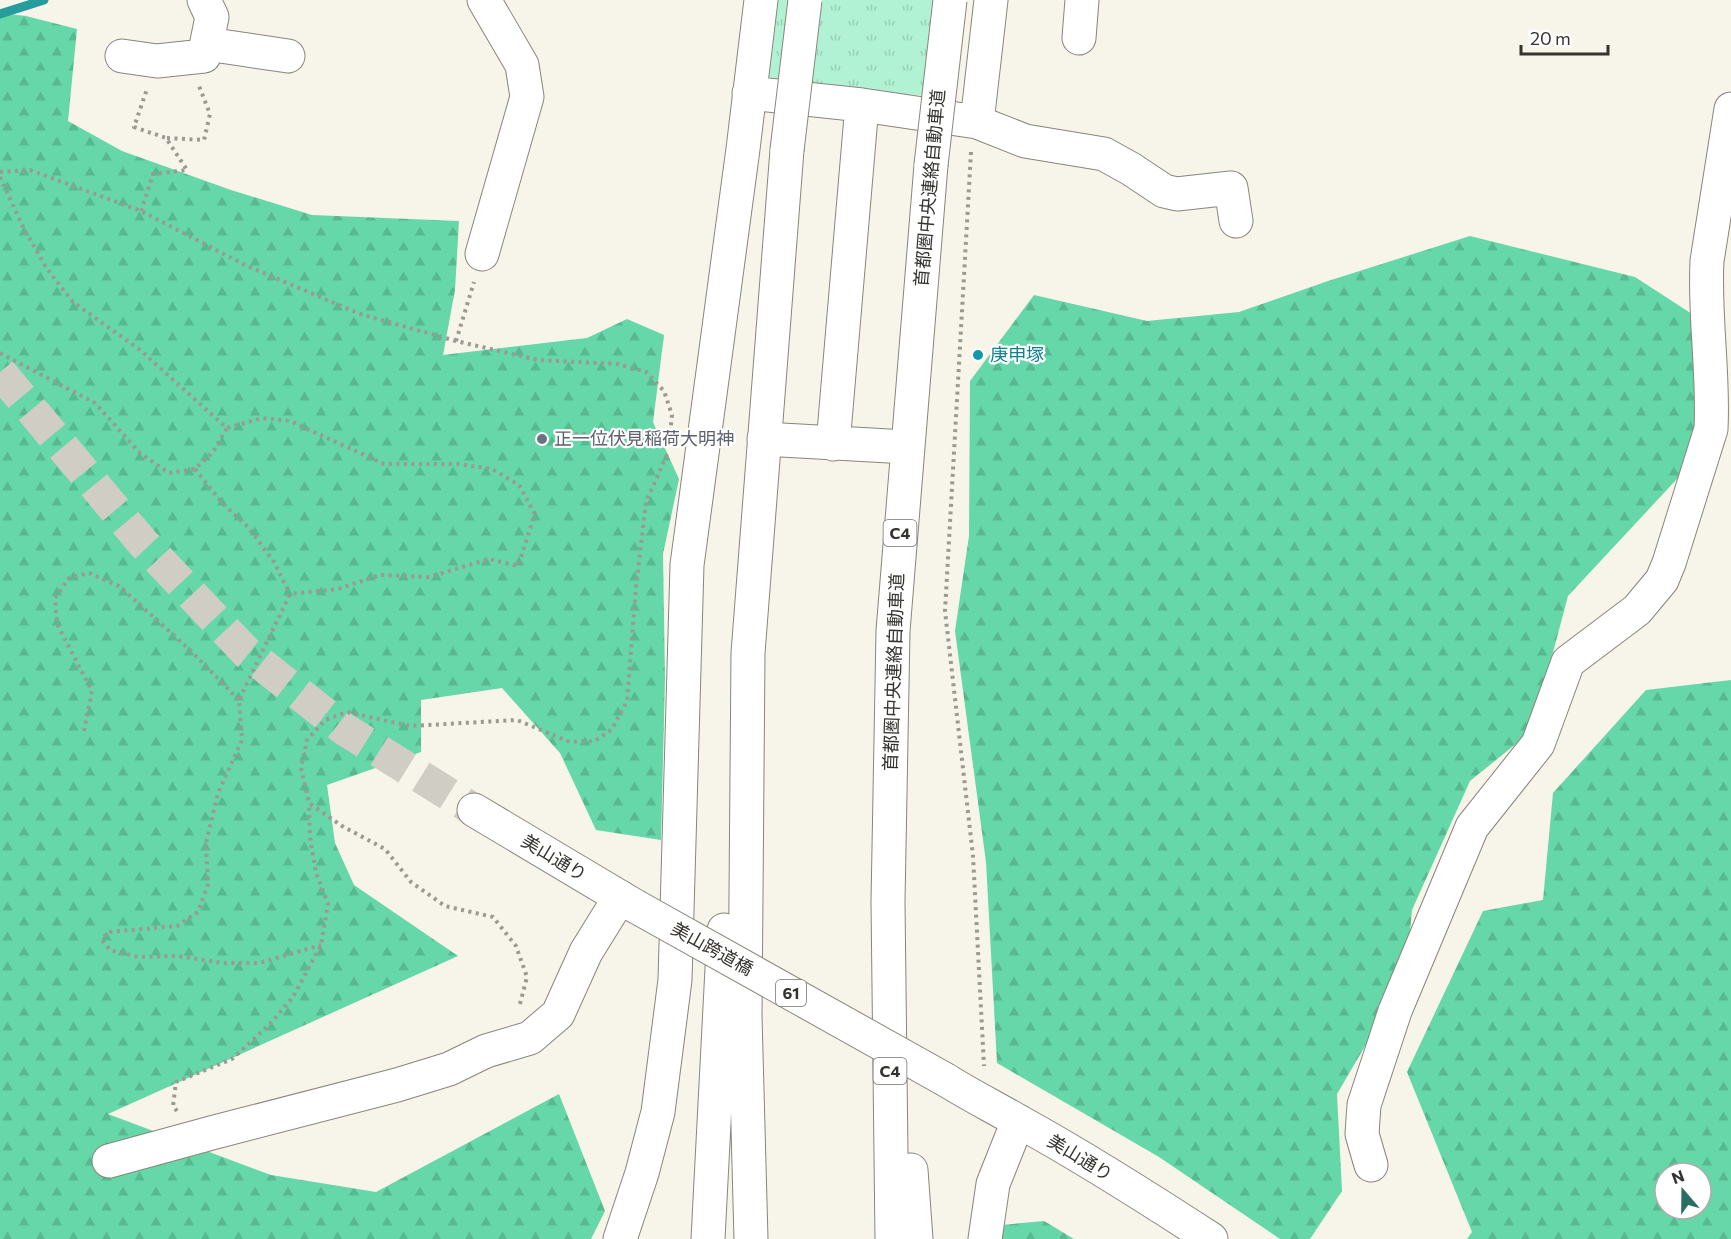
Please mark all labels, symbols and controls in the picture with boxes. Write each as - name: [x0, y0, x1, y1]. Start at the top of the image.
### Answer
- scale bar: [1521, 18, 1608, 56]
- text: 20 m: [1530, 27, 1571, 49]
- street label: 首都圏中央連絡自動車道: [909, 88, 949, 287]
- place label: 庚申塚: [990, 343, 1044, 365]
- marker: 庚申塚: [971, 348, 985, 362]
- place label: 正一位伏見稲荷大明神: [554, 427, 734, 449]
- marker: 正一位伏見稲荷大明神: [535, 432, 549, 446]
- road number: C4: [884, 520, 916, 546]
- street label: 首都圏中央連絡自動車道: [879, 573, 907, 771]
- street label: 美山通り: [518, 829, 591, 885]
- street label: 美山跨道橋: [668, 917, 757, 980]
- road number: 61: [776, 980, 806, 1006]
- road number: C4: [874, 1058, 906, 1084]
- street label: 美山通り: [1044, 1129, 1117, 1185]
- north arrow: [1653, 1161, 1713, 1221]
- text: N: [1669, 1165, 1687, 1187]

